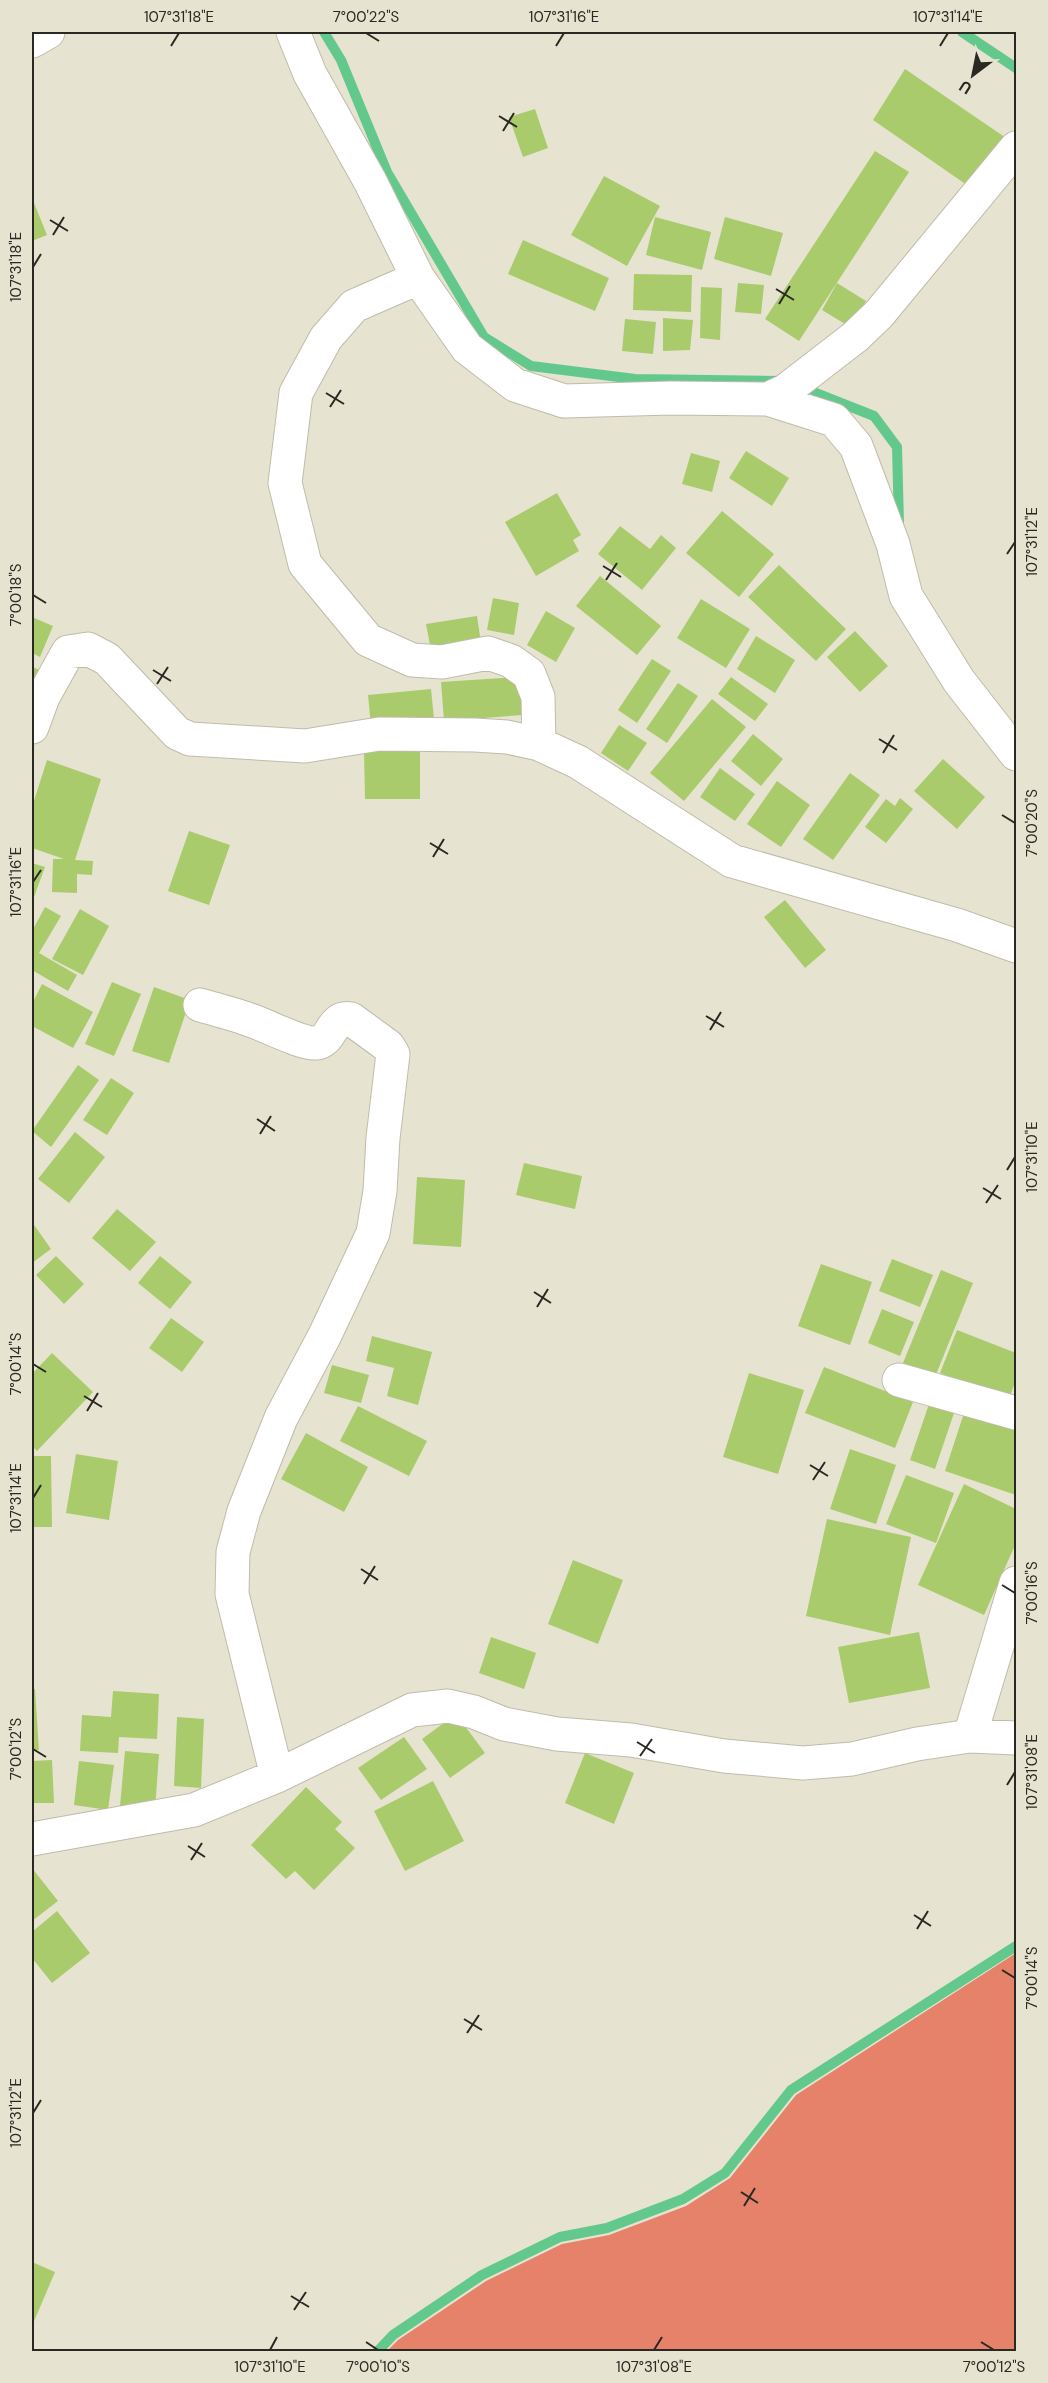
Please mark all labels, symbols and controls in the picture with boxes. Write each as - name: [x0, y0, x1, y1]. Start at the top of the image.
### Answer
- text: 107°31'18"E: [144, 7, 214, 27]
- text: 7°00'22"S: [333, 7, 400, 27]
- text: 107°31'16"E: [529, 7, 599, 27]
- text: 107°31'14"E: [913, 7, 983, 27]
- north arrow: [943, 45, 1003, 105]
- text: U: [955, 75, 976, 99]
- text: 107°31'18"E: [6, 232, 26, 302]
- text: 107°31'12"E: [1022, 507, 1042, 577]
- text: 7°00'18"S: [6, 563, 26, 626]
- text: 7°00'20"S: [1022, 789, 1042, 857]
- text: 107°31'16"E: [6, 847, 26, 917]
- text: 107°31'10"E: [1022, 1121, 1042, 1193]
- text: 7°00'14"S: [6, 1332, 26, 1395]
- text: 107°31'14"E: [6, 1463, 26, 1533]
- text: 7°00'16"S: [1022, 1561, 1042, 1625]
- text: 7°00'12"S: [6, 1717, 26, 1780]
- text: 107°31'08"E: [1022, 1734, 1042, 1810]
- text: 7°00'14"S: [1022, 1946, 1042, 2009]
- text: 107°31'12"E: [6, 2078, 26, 2148]
- text: 107°31'10"E: [234, 2357, 306, 2377]
- text: 7°00'10"S: [346, 2357, 410, 2377]
- text: 107°31'08"E: [616, 2357, 692, 2377]
- text: 7°00'12"S: [963, 2357, 1026, 2377]

